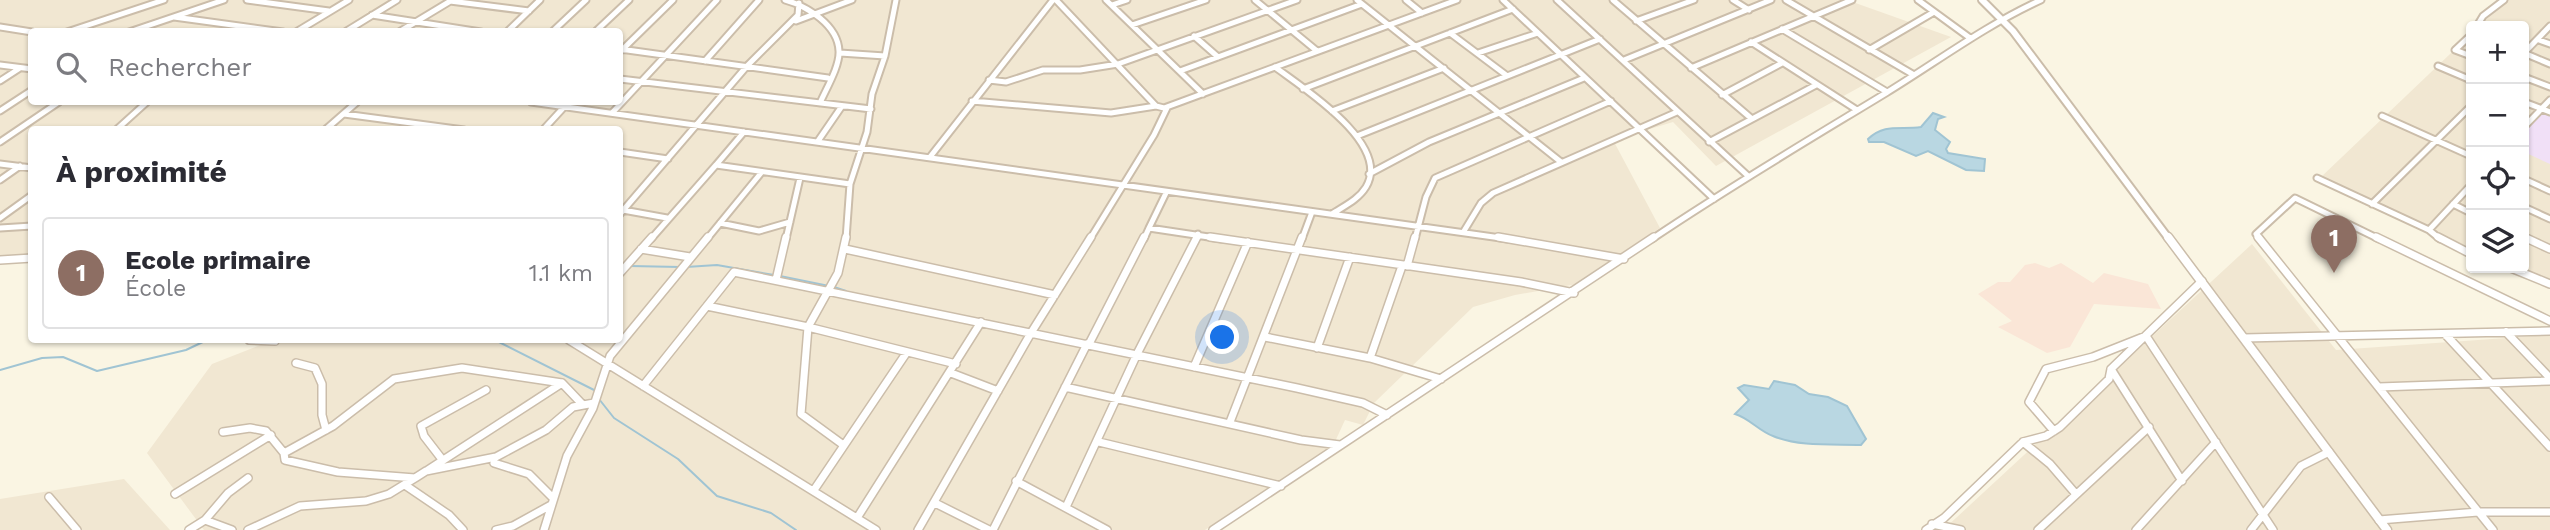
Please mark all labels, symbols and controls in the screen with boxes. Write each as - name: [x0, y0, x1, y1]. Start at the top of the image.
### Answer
- map controls: [2466, 21, 2529, 273]
- button: +: [2466, 21, 2529, 84]
- search box: [28, 28, 623, 105]
- icon: search: [52, 48, 90, 86]
- text: Rechercher: [108, 52, 252, 82]
- button: −: [2466, 84, 2529, 147]
- button: locate: [2466, 147, 2529, 210]
- text: À proximité: [56, 154, 227, 189]
- button: layers: [2466, 210, 2529, 273]
- pin: 1: [2311, 215, 2357, 273]
- text: Ecole primaire: [125, 245, 311, 275]
- text: 1: [76, 260, 86, 287]
- text: 1.1 km: [529, 260, 593, 287]
- text: École: [125, 275, 186, 302]
- your location: [1205, 320, 1239, 354]

